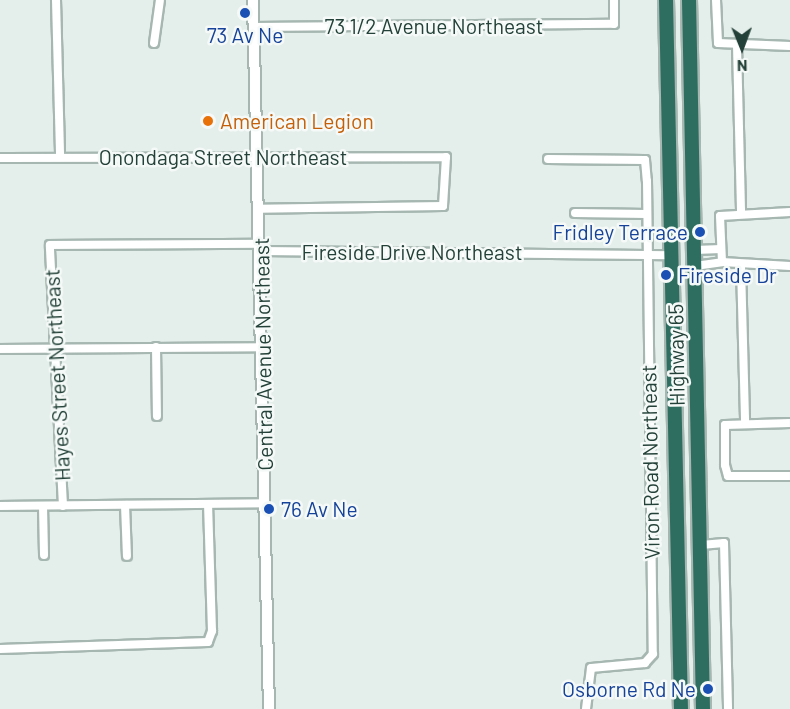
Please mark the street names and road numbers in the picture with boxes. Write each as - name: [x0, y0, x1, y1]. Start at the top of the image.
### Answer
- street label: 73 1/2 Avenue Northeast: [324, 13, 544, 39]
- street label: Onondaga Street Northeast: [99, 144, 347, 170]
- street label: Central Avenue Northeast: [248, 237, 278, 471]
- street label: Fireside Drive Northeast: [301, 239, 523, 265]
- street label: Hayes Street Northeast: [39, 268, 75, 482]
- street label: Highway 65: [663, 304, 689, 406]
- street label: Viron Road Northeast: [636, 364, 664, 560]

